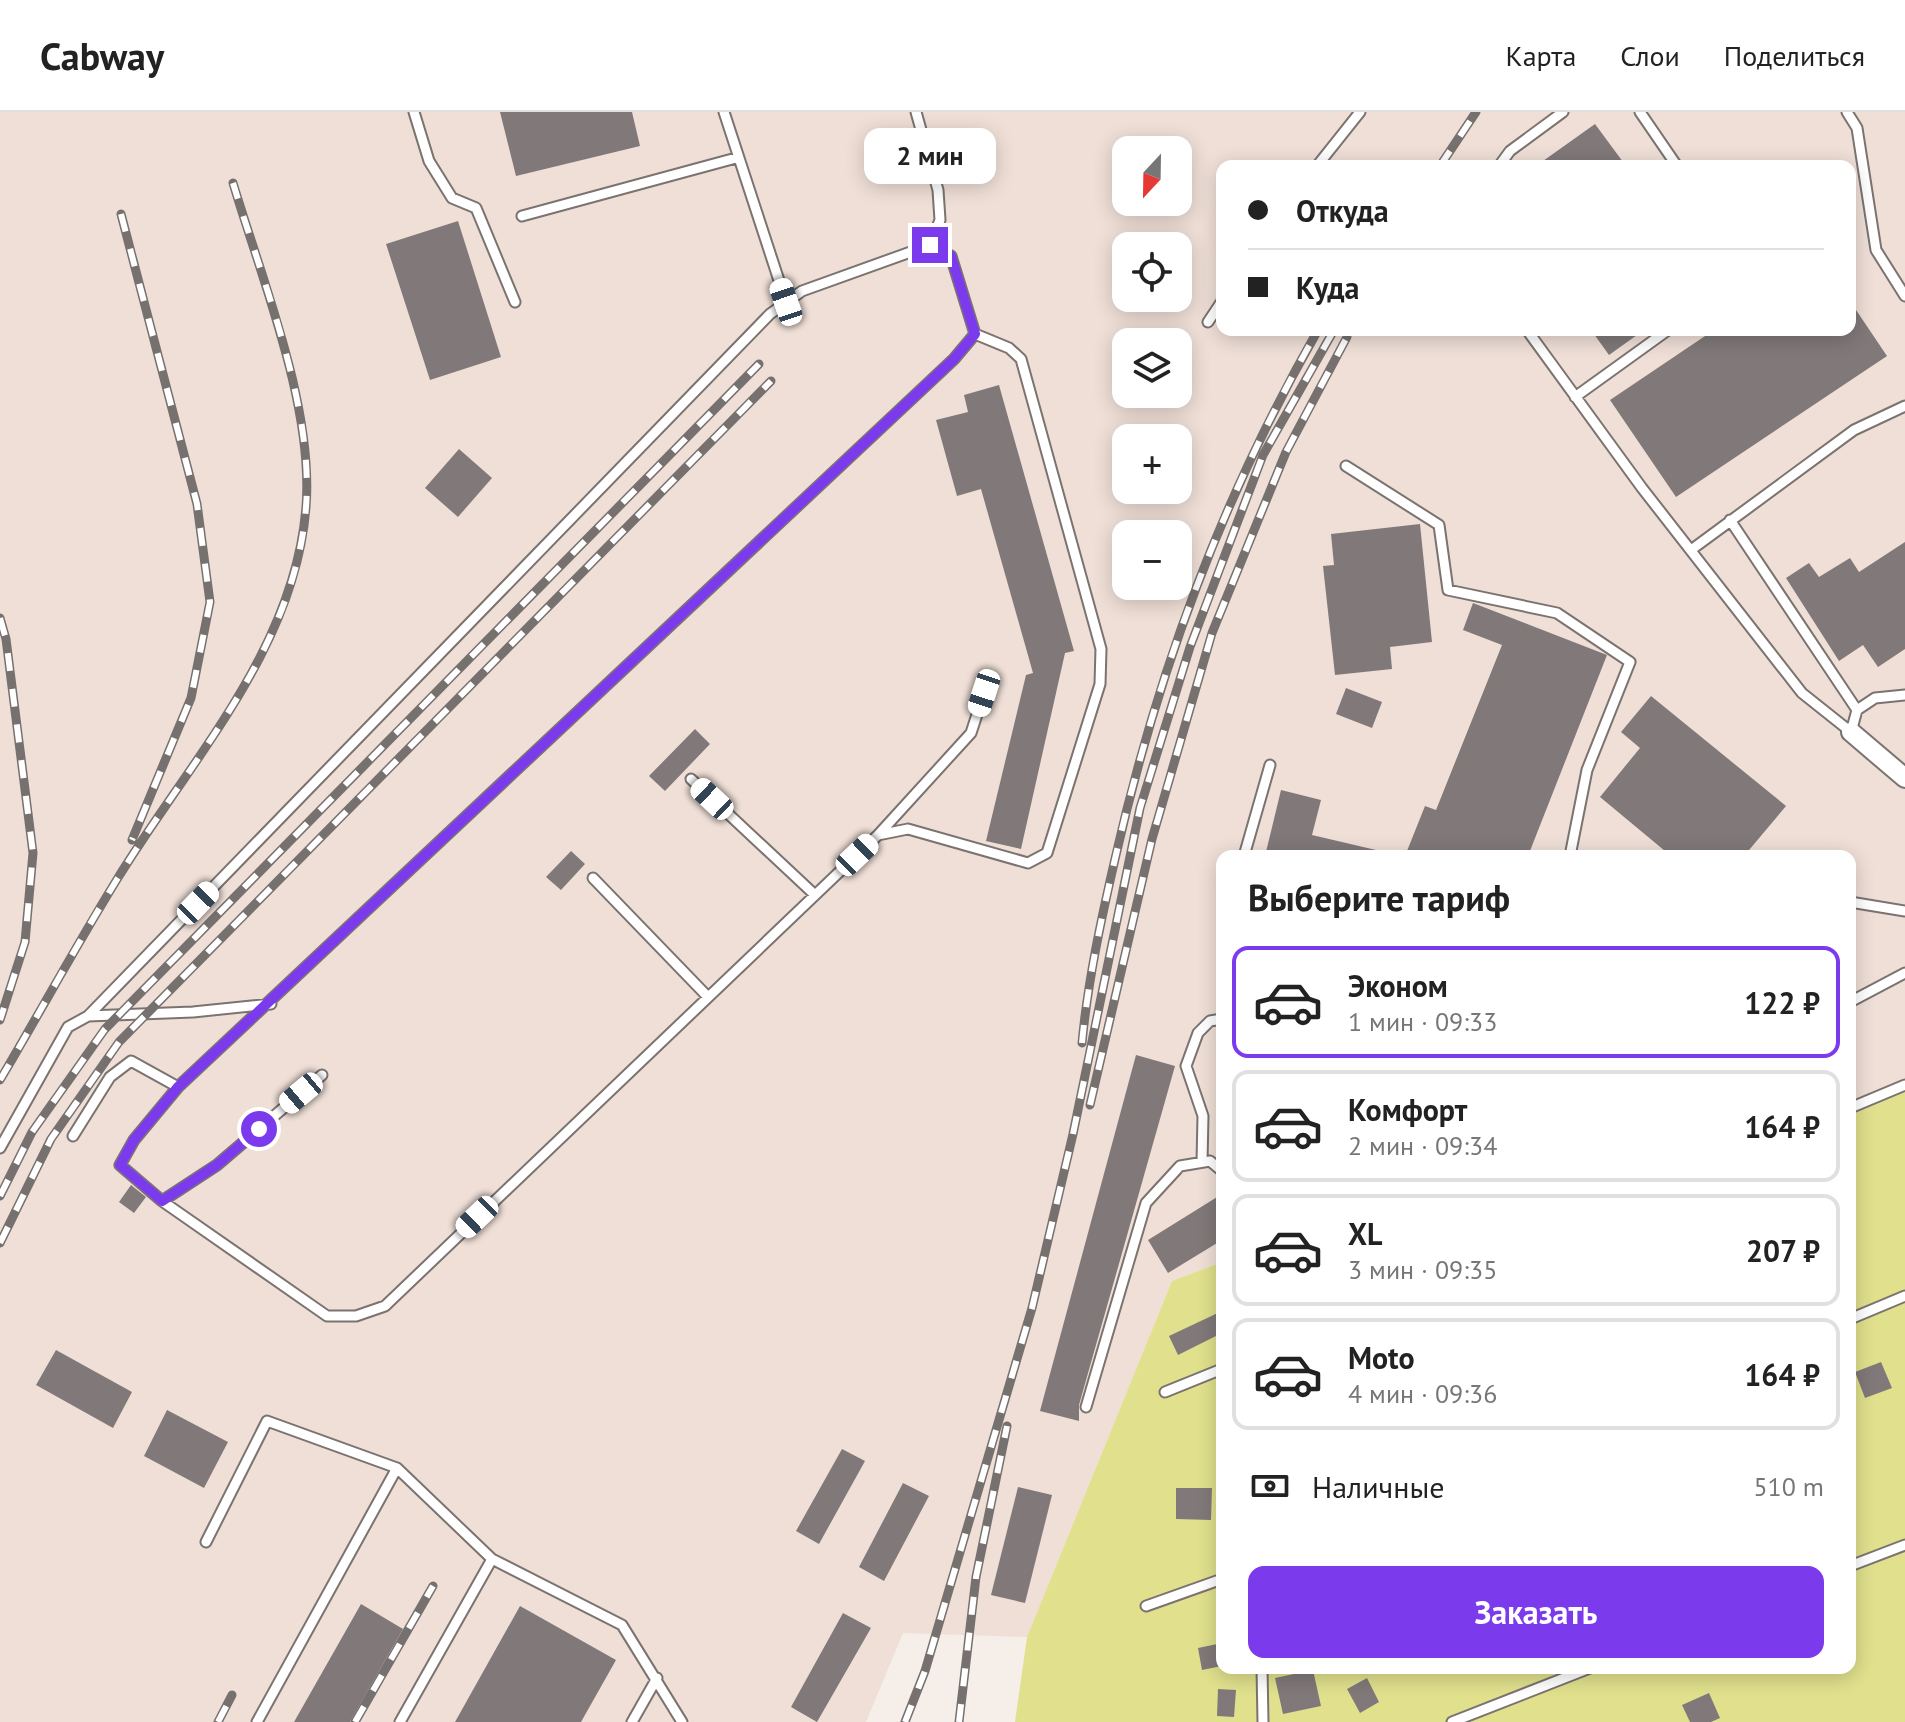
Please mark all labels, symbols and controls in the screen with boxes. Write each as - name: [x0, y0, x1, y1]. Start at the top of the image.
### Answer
- text: Cabway: [40, 31, 164, 80]
- text: Карта: [1506, 37, 1576, 74]
- text: Слои: [1620, 37, 1680, 74]
- text: Поделиться: [1724, 37, 1865, 74]
- callout: 2 мин: [864, 129, 996, 185]
- north arrow: [1112, 136, 1192, 216]
- map controls: [1112, 136, 1192, 600]
- text: 2 мин: [897, 139, 963, 172]
- text: Откуда: [1296, 191, 1389, 230]
- route end: [912, 227, 948, 263]
- button: locate: [1112, 232, 1192, 312]
- text: Куда: [1296, 268, 1359, 307]
- car: [767, 275, 805, 329]
- button: layers: [1112, 328, 1192, 408]
- button: +: [1112, 424, 1192, 504]
- button: −: [1112, 520, 1192, 600]
- car: [965, 666, 1003, 720]
- car: [686, 774, 738, 824]
- car: [831, 830, 883, 880]
- text: Выберите тариф: [1248, 874, 1510, 921]
- car: [173, 877, 223, 929]
- icon: car: [1252, 966, 1324, 1038]
- text: Эконом: [1348, 966, 1448, 1005]
- text: 122 ₽: [1744, 983, 1820, 1022]
- text: 1 мин · 09:33: [1348, 1005, 1497, 1038]
- car: [275, 1068, 327, 1118]
- icon: car: [1252, 1090, 1324, 1162]
- text: Комфорт: [1348, 1090, 1467, 1129]
- text: 164 ₽: [1744, 1107, 1820, 1146]
- route start: [241, 1111, 277, 1147]
- text: 2 мин · 09:34: [1348, 1129, 1497, 1162]
- car: [451, 1192, 503, 1242]
- icon: car: [1252, 1214, 1324, 1286]
- text: XL: [1348, 1214, 1382, 1253]
- text: 207 ₽: [1746, 1231, 1820, 1270]
- text: 3 мин · 09:35: [1348, 1253, 1497, 1286]
- icon: car: [1252, 1338, 1324, 1410]
- text: Moto: [1348, 1338, 1415, 1377]
- text: 164 ₽: [1744, 1355, 1820, 1394]
- text: 4 мин · 09:36: [1348, 1377, 1497, 1410]
- icon: cash: [1248, 1464, 1292, 1508]
- text: Наличные: [1312, 1467, 1444, 1506]
- text: 510 m: [1753, 1470, 1824, 1503]
- button: Заказать: [1248, 1566, 1824, 1658]

